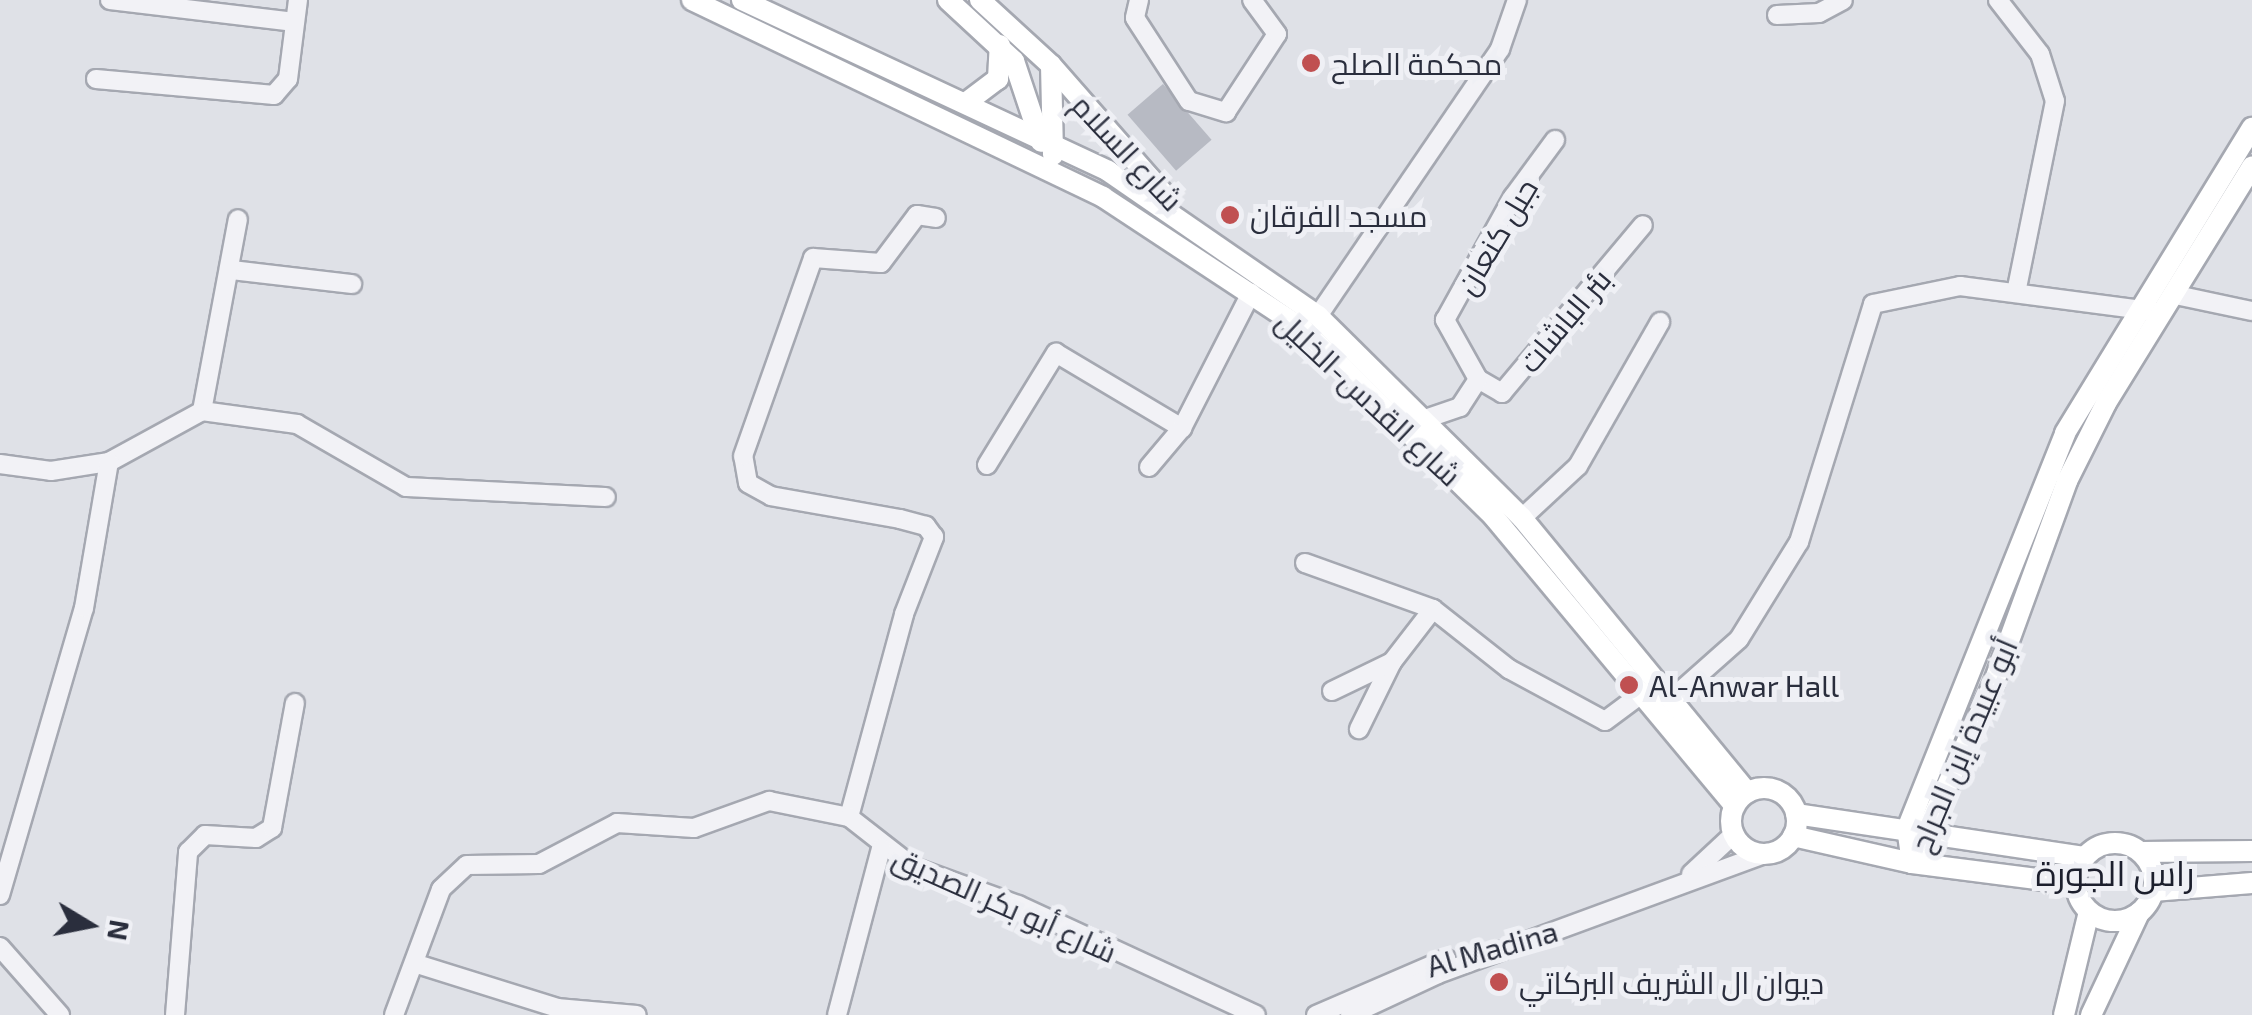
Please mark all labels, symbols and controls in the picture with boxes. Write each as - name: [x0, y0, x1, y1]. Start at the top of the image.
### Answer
- place label: محكمة الصلح: [1331, 45, 1502, 81]
- marker: محكمة الصلح: [1300, 52, 1322, 74]
- street label: شارع السلام: [1065, 86, 1191, 218]
- street label: جبل كنعان: [1447, 172, 1545, 300]
- place label: مسجد الفرقان: [1250, 197, 1427, 233]
- marker: مسجد الفرقان: [1219, 204, 1241, 226]
- street label: بئر الباشات: [1510, 261, 1618, 379]
- street label: شارع القدس-الخليل: [1269, 303, 1469, 493]
- street label: أبو عبيدة إبن الجراح: [1902, 633, 2024, 857]
- place label: Al-Anwar Hall: [1649, 667, 1840, 703]
- marker: Al-Anwar Hall: [1618, 674, 1640, 696]
- street label: شارع أبو بكر الصديق: [888, 839, 1122, 969]
- district label: راس الجورة: [2036, 851, 2194, 893]
- north arrow: [40, 875, 140, 975]
- street label: Al Madina: [1422, 912, 1562, 984]
- text: N: [101, 917, 138, 943]
- place label: ديوان ال الشريف البركاتي: [1519, 964, 1824, 1000]
- marker: ديوان ال الشريف البركاتي: [1488, 971, 1510, 993]

